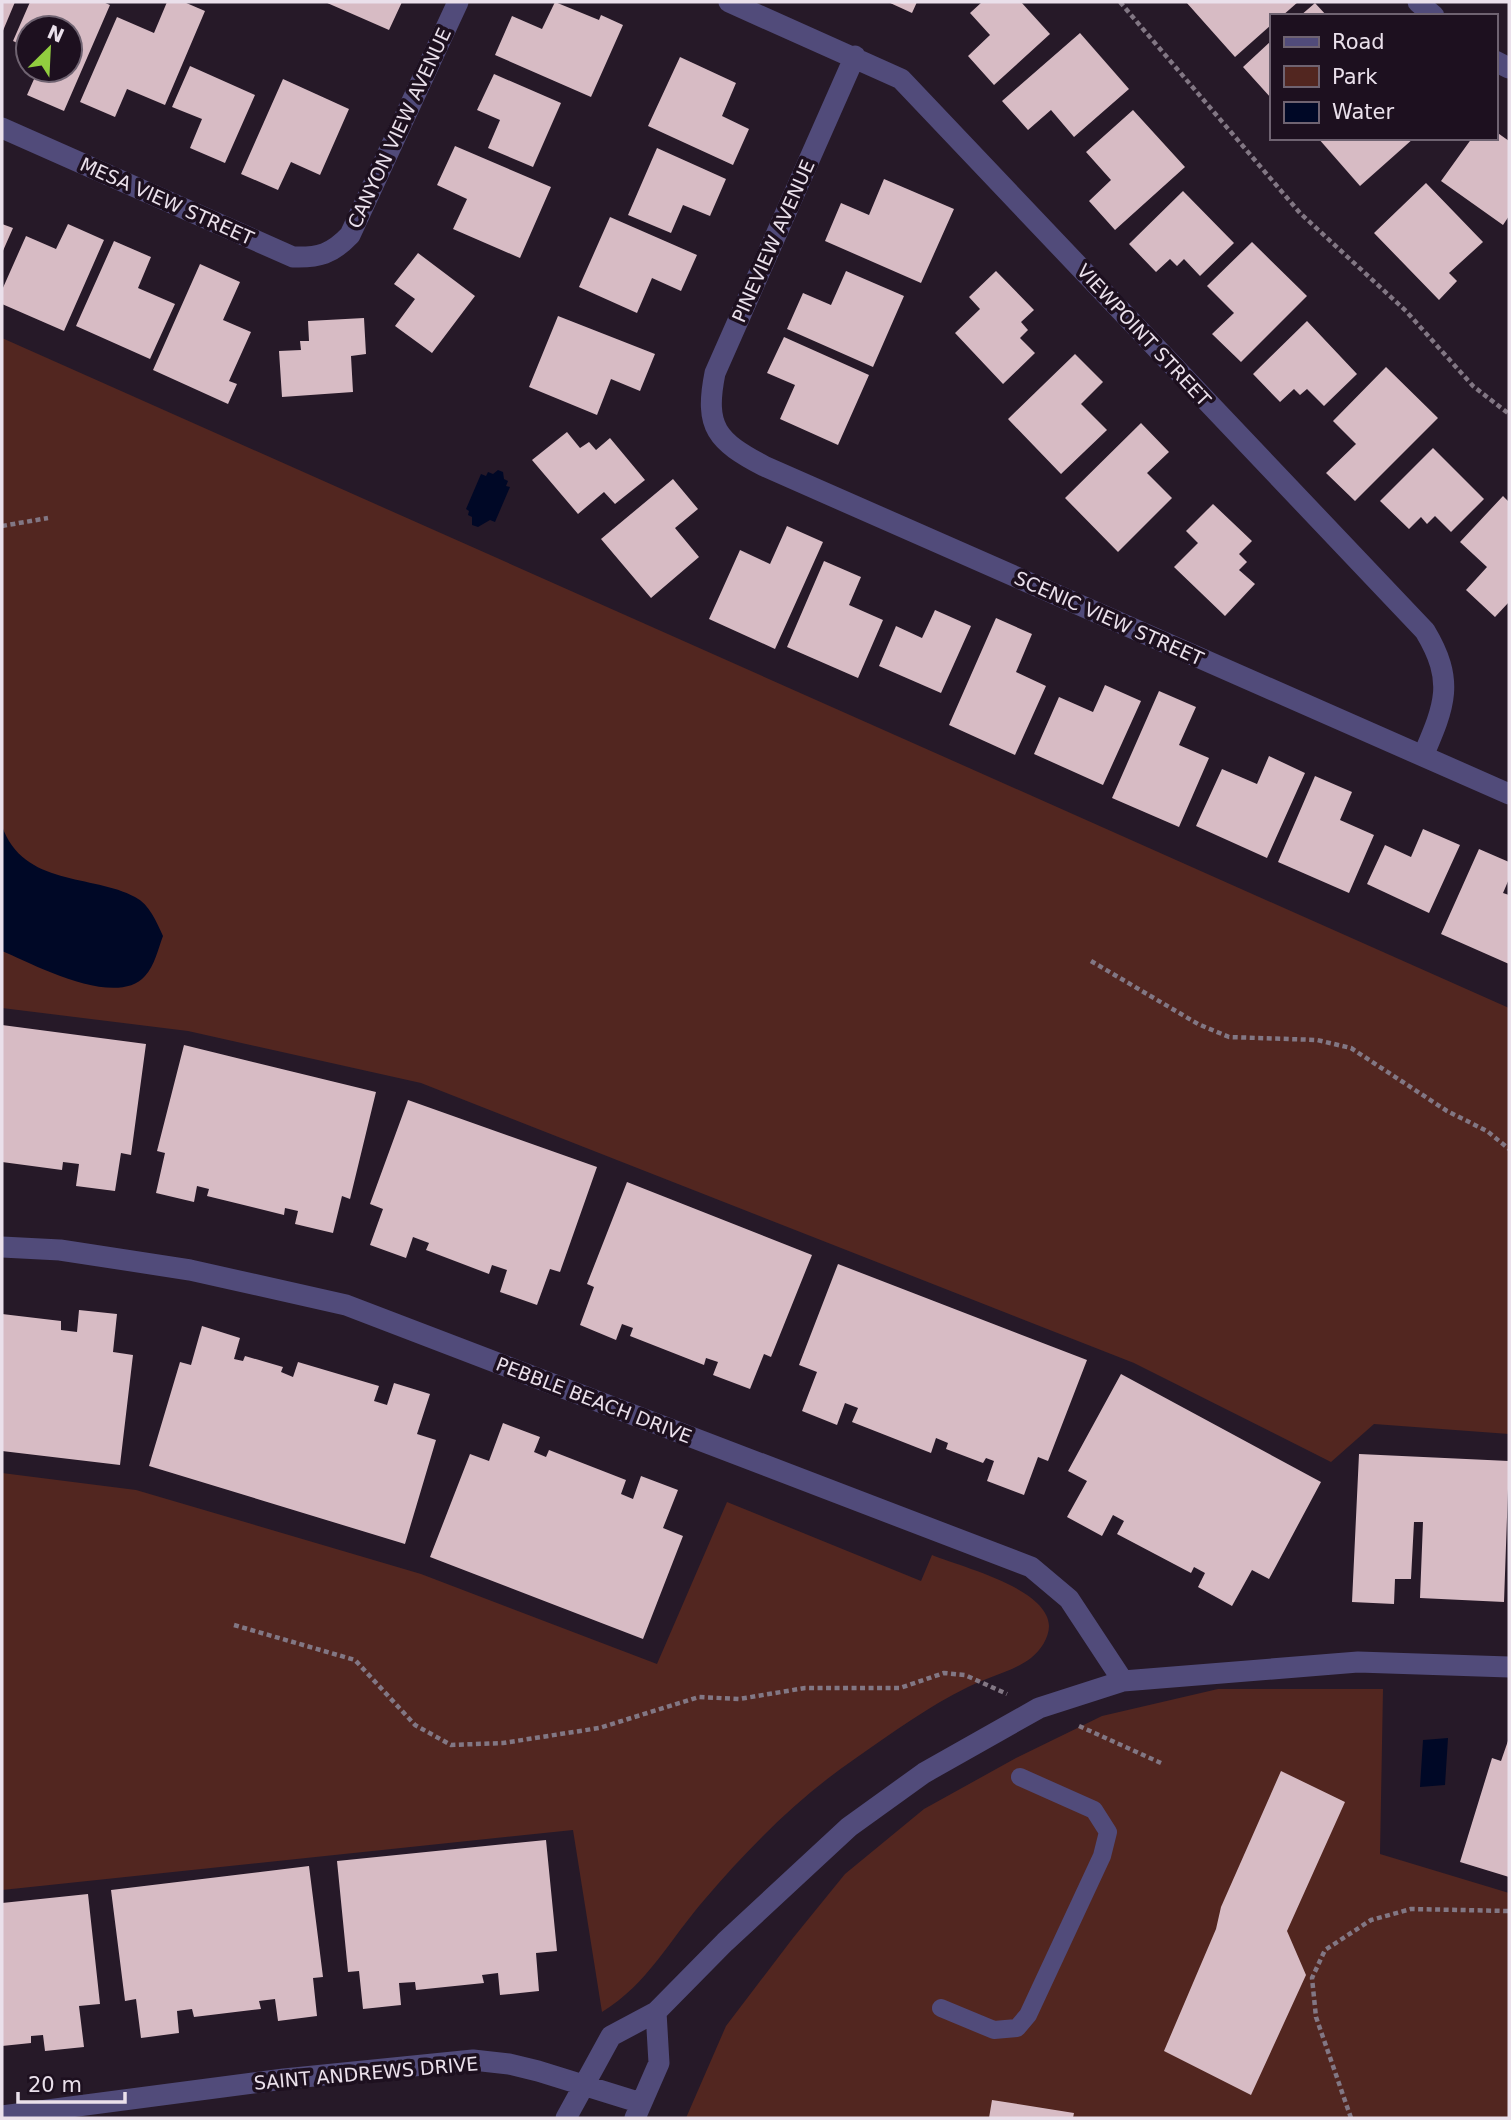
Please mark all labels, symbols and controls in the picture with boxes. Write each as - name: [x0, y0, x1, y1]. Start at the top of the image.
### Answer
- north arrow: [14, 14, 84, 84]
- legend: [1270, 14, 1497, 140]
- text: N: [44, 20, 68, 47]
- street label: CANYON VIEW AVENUE: [343, 24, 455, 232]
- text: Road: [1332, 30, 1385, 54]
- text: Park: [1332, 65, 1378, 89]
- text: Water: [1332, 100, 1394, 124]
- street label: MESA VIEW STREET: [77, 153, 258, 249]
- street label: PINEVIEW AVENUE: [727, 156, 819, 326]
- street label: VIEWPOINT STREET: [1073, 260, 1216, 411]
- street label: SCENIC VIEW STREET: [1011, 566, 1207, 670]
- street label: PEBBLE BEACH DRIVE: [493, 1352, 695, 1448]
- street label: SAINT ANDREWS DRIVE: [253, 2052, 479, 2094]
- scale bar: [18, 2060, 124, 2104]
- text: 20 m: [28, 2073, 82, 2097]

